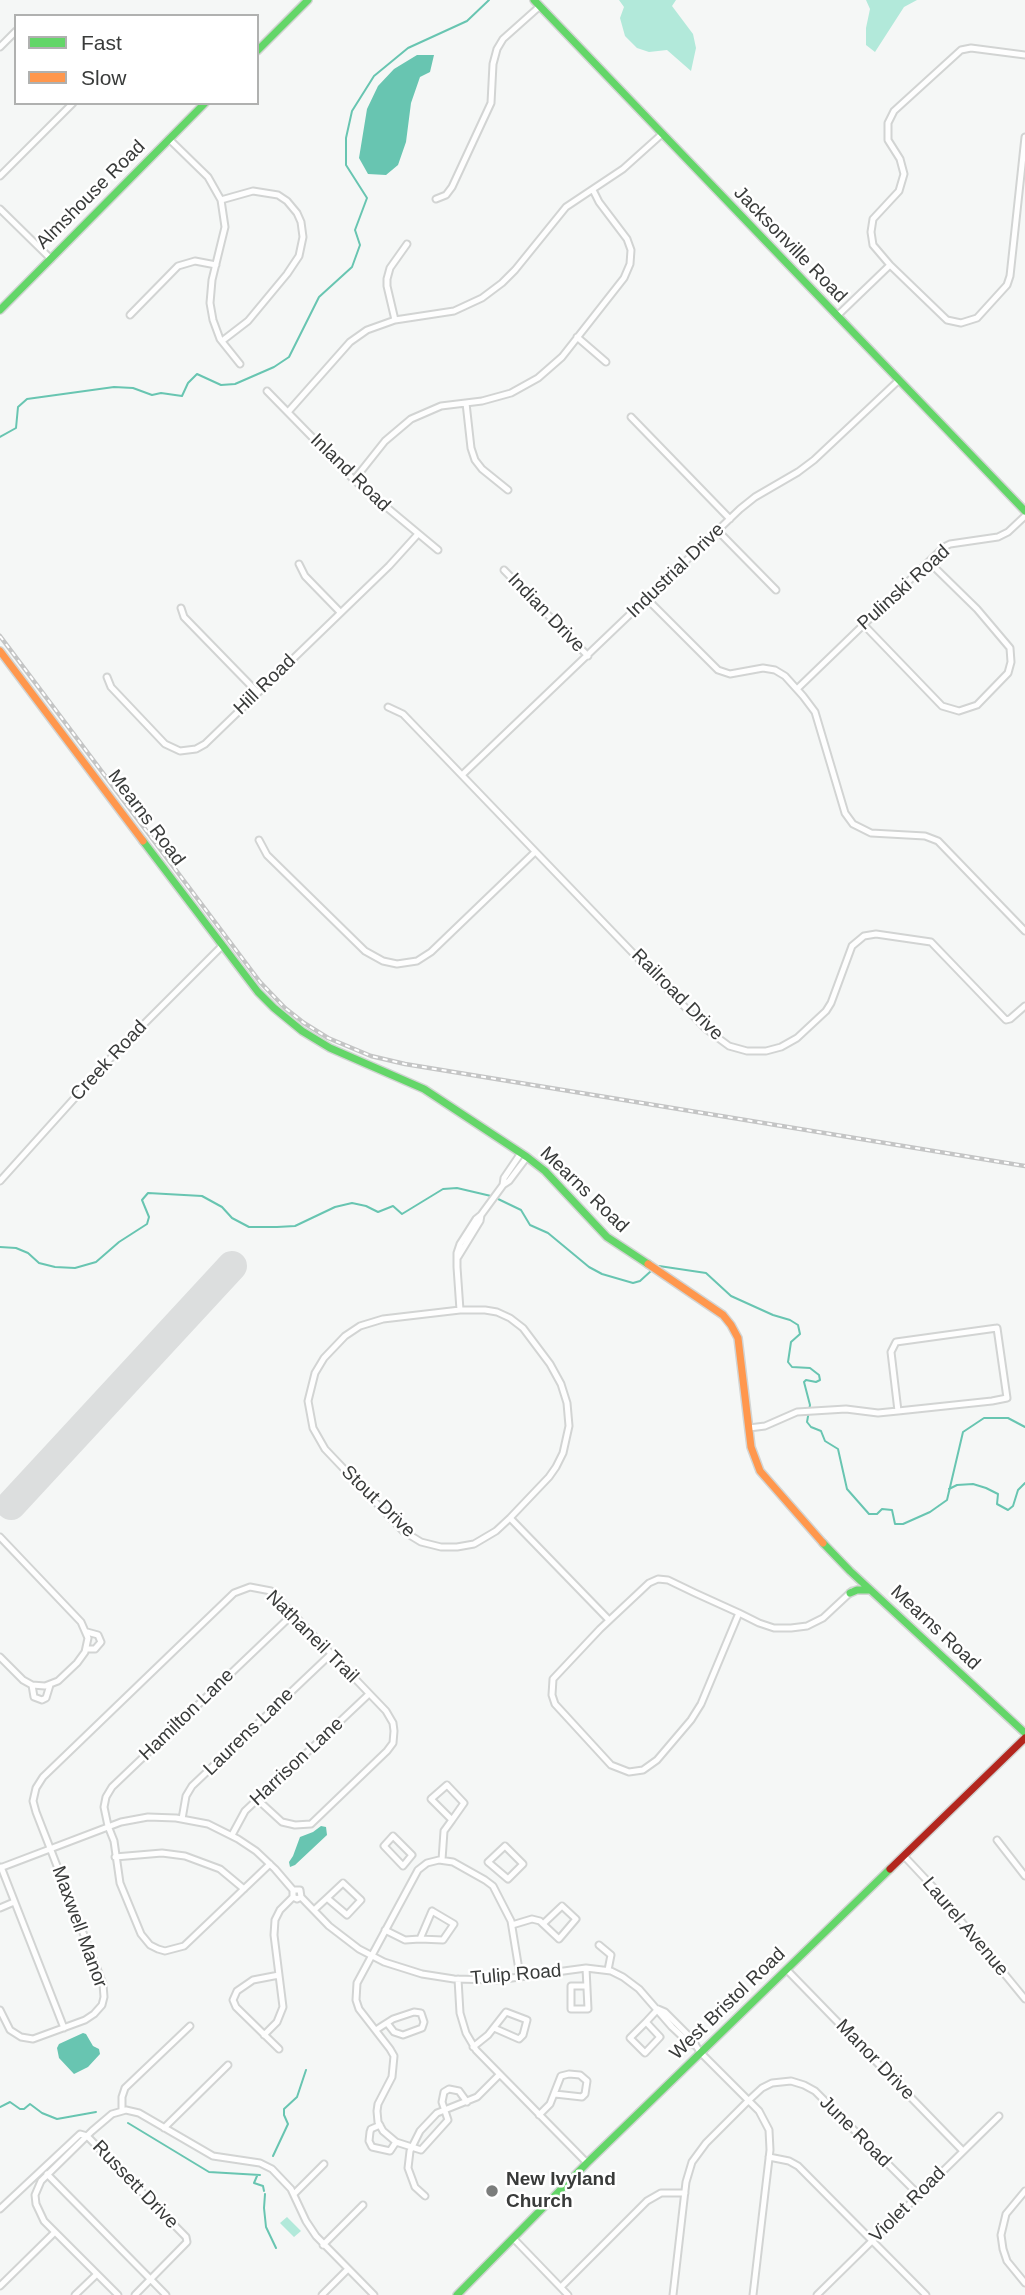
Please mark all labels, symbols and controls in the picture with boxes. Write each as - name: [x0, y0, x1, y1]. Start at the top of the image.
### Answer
- legend: [14, 14, 259, 105]
- text: Fast: [81, 31, 122, 54]
- text: Slow: [81, 66, 127, 89]
- street label: Almshouse Road: [32, 136, 150, 254]
- street label: Jacksonville Road: [729, 182, 851, 308]
- street label: Inland Road: [305, 429, 395, 517]
- street label: Industrial Drive: [623, 519, 729, 623]
- street label: Pulinski Road: [853, 541, 955, 635]
- street label: Indian Drive: [503, 569, 589, 657]
- street label: Hill Road: [229, 650, 301, 720]
- street label: Mearns Road: [103, 766, 189, 870]
- street label: Railroad Drive: [626, 944, 728, 1046]
- street label: Creek Road: [66, 1016, 152, 1106]
- street label: Mearns Road: [535, 1142, 633, 1238]
- street label: Stout Drive: [336, 1461, 420, 1543]
- street label: Mearns Road: [886, 1581, 984, 1675]
- street label: Nathaneil Trail: [261, 1586, 363, 1688]
- street label: Hamilton Lane: [135, 1664, 239, 1766]
- street label: Laurens Lane: [199, 1683, 299, 1781]
- street label: Harrison Lane: [246, 1713, 348, 1811]
- street label: Maxwell Manor: [46, 1863, 112, 1991]
- street label: Laurel Avenue: [917, 1873, 1013, 1981]
- street label: West Bristol Road: [666, 1943, 790, 2065]
- street label: Tulip Road: [470, 1960, 562, 1990]
- street label: Manor Drive: [831, 2015, 919, 2105]
- street label: June Road: [814, 2091, 896, 2173]
- street label: Russett Drive: [87, 2136, 183, 2234]
- street label: Violet Road: [865, 2162, 951, 2248]
- place label: New Ivyland Church: [506, 2169, 616, 2213]
- marker: New Ivyland Church: [484, 2183, 500, 2199]

